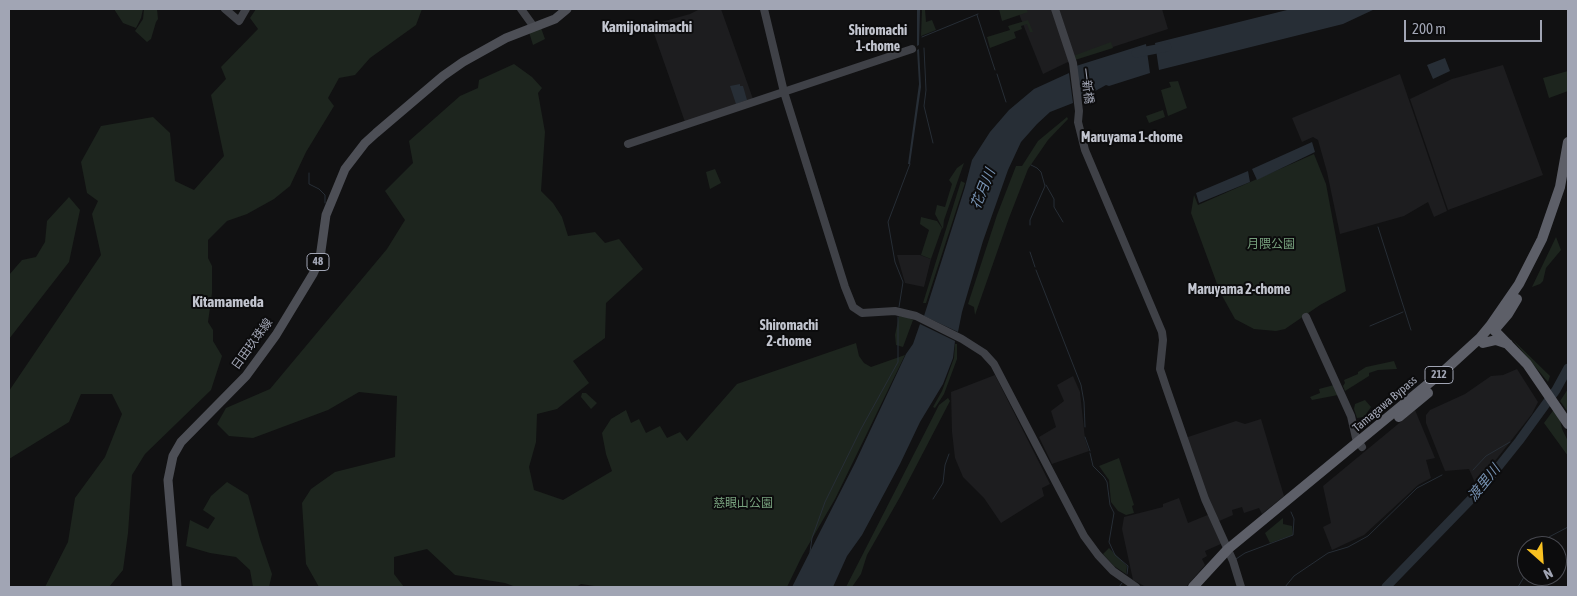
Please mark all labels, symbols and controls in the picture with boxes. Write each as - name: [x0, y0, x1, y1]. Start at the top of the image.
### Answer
- scale bar: [1407, 10, 1544, 42]
- district label: Kamijonaimachi: [602, 18, 692, 36]
- text: 200 m: [1412, 20, 1446, 37]
- district label: Shiromachi 1-chome: [849, 23, 907, 56]
- street label: 一新橋: [1078, 67, 1096, 105]
- district label: Maruyama 1-chome: [1081, 130, 1183, 146]
- water label: 花月川: [967, 166, 999, 212]
- park label: 月隈公園: [1247, 237, 1295, 251]
- road number: 48: [307, 253, 329, 270]
- district label: Maruyama 2-chome: [1188, 282, 1290, 298]
- district label: Kitamameda: [192, 293, 264, 311]
- street label: 日田玖珠線: [229, 315, 275, 373]
- district label: Shiromachi 2-chome: [760, 318, 818, 351]
- road number: 212: [1425, 366, 1453, 384]
- street label: Tamagawa Bypass: [1350, 373, 1420, 435]
- water label: 渡里川: [1464, 461, 1504, 505]
- park label: 慈眼山公園: [713, 496, 773, 510]
- north arrow: [1517, 536, 1567, 586]
- text: N: [1541, 565, 1555, 583]

